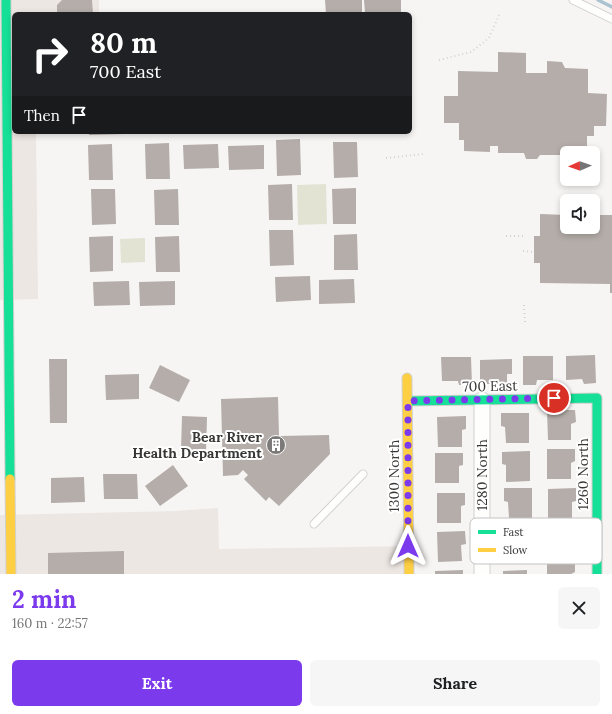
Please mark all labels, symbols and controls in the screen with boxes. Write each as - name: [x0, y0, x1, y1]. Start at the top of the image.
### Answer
- text: 80 m: [90, 25, 157, 61]
- icon: right: [24, 28, 76, 80]
- text: 700 East: [90, 60, 161, 83]
- icon: arrive: [68, 104, 90, 126]
- text: Then: [24, 106, 60, 125]
- north arrow: [560, 146, 600, 186]
- map controls: [560, 146, 600, 234]
- button: sound: [560, 194, 600, 234]
- street label: 700 East: [462, 377, 518, 395]
- pin: [537, 381, 571, 415]
- icon: arrive: [543, 387, 565, 409]
- place label: Bear River Health Department: [132, 428, 262, 462]
- building icon: Bear River Health Department: [265, 434, 287, 456]
- street label: 1260 North: [574, 438, 592, 510]
- street label: 1280 North: [473, 439, 491, 511]
- street label: 1300 North: [385, 440, 403, 512]
- legend: [470, 518, 602, 564]
- position arrow: [387, 525, 429, 567]
- text: Fast: [503, 525, 524, 539]
- text: Slow: [503, 543, 528, 557]
- text: 2 min: [12, 584, 76, 615]
- button: close: [558, 587, 600, 629]
- text: 160 m · 22:57: [12, 615, 88, 632]
- button: Exit: [12, 660, 302, 706]
- button: Share: [310, 660, 600, 706]

